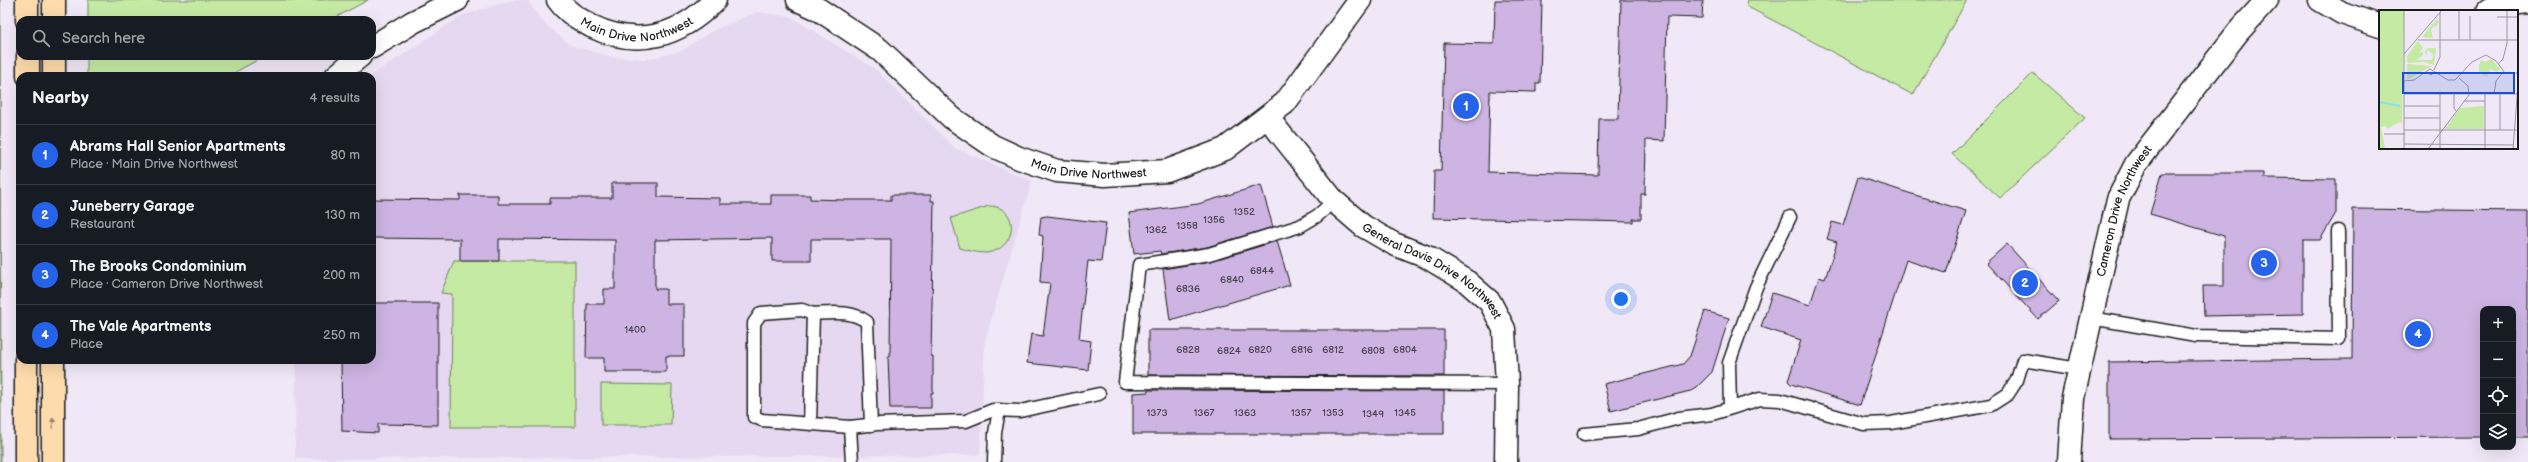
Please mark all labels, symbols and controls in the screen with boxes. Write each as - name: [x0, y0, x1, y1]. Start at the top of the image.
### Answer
- inset map: [2379, 10, 2518, 149]
- street label: Main Drive Northwest: [578, 11, 694, 25]
- text: Main Drive Northwest: [578, 13, 696, 45]
- search box: [16, 16, 376, 60]
- icon: search: [30, 27, 52, 49]
- text: Search here: [62, 29, 145, 48]
- text: Nearby: [32, 88, 89, 108]
- text: 4 results: [310, 90, 360, 106]
- pin: 1: [1453, 91, 1479, 121]
- text: Abrams Hall Senior Apartments: [70, 137, 286, 156]
- street label: Cameron Drive Northwest: [2093, 142, 2155, 278]
- text: 1: [42, 147, 48, 163]
- text: 80 m: [331, 147, 360, 163]
- street label: Main Drive Northwest: [1029, 155, 1147, 183]
- text: Place · Main Drive Northwest: [70, 156, 238, 172]
- text: Juneberry Garage: [70, 197, 194, 216]
- house number: 1352: [1233, 206, 1255, 218]
- text: 2: [41, 207, 49, 223]
- text: 130 m: [325, 207, 360, 223]
- house number: 1356: [1203, 214, 1225, 226]
- text: Restaurant: [70, 216, 135, 232]
- house number: 1358: [1176, 220, 1198, 232]
- street label: General Davis Drive Northwest: [1359, 220, 1505, 322]
- house number: 1362: [1145, 224, 1167, 236]
- pin: 3: [2251, 248, 2277, 278]
- text: The Brooks Condominium: [70, 257, 247, 276]
- house number: 6844: [1250, 265, 1274, 277]
- text: 3: [41, 267, 49, 283]
- text: 200 m: [323, 267, 360, 283]
- pin: 2: [2012, 268, 2038, 298]
- house number: 6840: [1220, 274, 1244, 286]
- text: Place · Cameron Drive Northwest: [70, 276, 263, 292]
- house number: 6836: [1176, 283, 1200, 295]
- your location: [1611, 289, 1631, 309]
- map controls: [2480, 306, 2516, 450]
- button: +: [2480, 306, 2516, 342]
- text: The Vale Apartments: [70, 317, 211, 336]
- pin: 4: [2405, 319, 2431, 349]
- house number: 1400: [624, 324, 646, 336]
- text: 4: [41, 327, 49, 343]
- text: 250 m: [323, 327, 360, 343]
- text: Place: [70, 336, 103, 352]
- button: −: [2480, 342, 2516, 378]
- house number: 6828: [1176, 344, 1200, 356]
- house number: 6820: [1248, 344, 1272, 356]
- house number: 6816: [1291, 344, 1313, 356]
- house number: 6812: [1322, 344, 1344, 356]
- house number: 6804: [1393, 344, 1417, 356]
- house number: 6824: [1217, 345, 1241, 357]
- house number: 6808: [1361, 345, 1385, 357]
- button: locate: [2480, 378, 2516, 414]
- house number: 1373: [1146, 407, 1168, 419]
- house number: 1367: [1193, 407, 1215, 419]
- house number: 1363: [1234, 407, 1256, 419]
- house number: 1357: [1291, 407, 1311, 419]
- house number: 1353: [1322, 407, 1344, 419]
- house number: 1345: [1394, 407, 1416, 419]
- house number: 1349: [1362, 408, 1384, 420]
- button: layers: [2480, 414, 2516, 450]
- one-way arrow: [50, 416, 56, 429]

